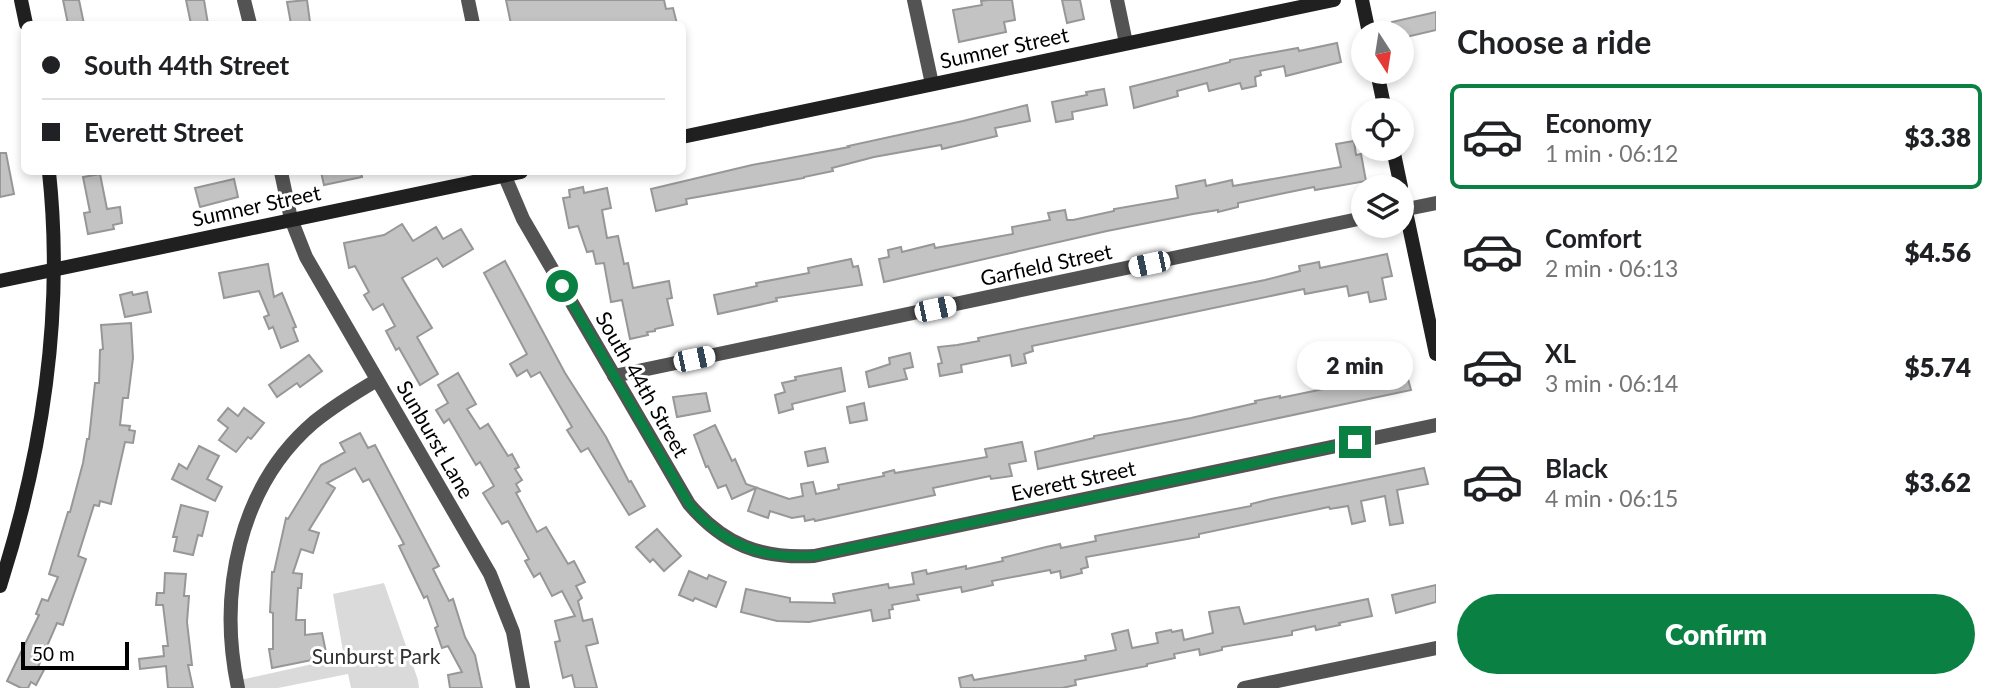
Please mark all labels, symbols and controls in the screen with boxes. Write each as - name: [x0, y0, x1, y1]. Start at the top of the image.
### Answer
- street label: Sumner Street: [937, 21, 1071, 73]
- north arrow: [1351, 21, 1414, 84]
- map controls: [1351, 21, 1414, 238]
- text: Choose a ride: [1457, 22, 1651, 61]
- text: South 44th Street: [84, 49, 289, 81]
- button: locate: [1351, 98, 1414, 161]
- icon: car: [1461, 105, 1524, 168]
- text: Economy: [1545, 107, 1651, 139]
- text: Everett Street: [84, 116, 243, 148]
- text: $3.38: [1904, 121, 1971, 153]
- text: 1 min · 06:12: [1545, 139, 1678, 167]
- button: layers: [1351, 175, 1414, 238]
- street label: Sumner Street: [189, 179, 323, 231]
- icon: car: [1461, 220, 1524, 283]
- text: Comfort: [1545, 222, 1642, 254]
- text: $4.56: [1904, 236, 1971, 268]
- street label: Garfield Street: [978, 238, 1115, 290]
- car: [1127, 249, 1172, 279]
- text: 2 min · 06:13: [1545, 254, 1678, 282]
- route start: [546, 270, 578, 302]
- car: [913, 294, 958, 324]
- street label: South 44th Street: [591, 307, 695, 462]
- icon: car: [1461, 335, 1524, 398]
- text: XL: [1545, 337, 1576, 369]
- callout: 2 min: [1297, 340, 1413, 390]
- car: [672, 344, 717, 374]
- text: 2 min: [1326, 351, 1384, 379]
- text: $5.74: [1904, 351, 1971, 383]
- text: 3 min · 06:14: [1545, 369, 1678, 397]
- street label: Sunburst Lane: [392, 376, 480, 502]
- route end: [1339, 426, 1371, 458]
- icon: car: [1461, 450, 1524, 513]
- text: Black: [1545, 452, 1608, 484]
- street label: Everett Street: [1009, 455, 1138, 505]
- text: $3.62: [1904, 466, 1971, 498]
- text: 4 min · 06:15: [1545, 484, 1678, 512]
- button: Confirm: [1457, 594, 1975, 674]
- scale bar: [21, 639, 130, 671]
- text: 50 m: [32, 642, 75, 665]
- park label: Sunburst Park: [312, 643, 441, 668]

